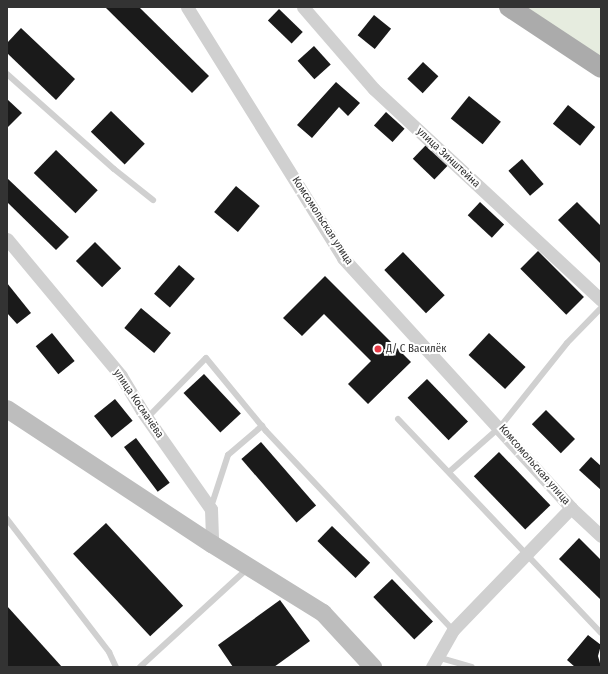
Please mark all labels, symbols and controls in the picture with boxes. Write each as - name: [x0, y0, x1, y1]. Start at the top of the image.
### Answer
- street label: улица Зинштейна: [414, 125, 482, 191]
- street label: Комсомольская улица: [289, 175, 355, 267]
- place label: Д/ С Василёк: [386, 342, 446, 356]
- marker: Д/ С Василёк: [373, 344, 383, 354]
- street label: улица Космачёва: [110, 367, 166, 441]
- street label: Комсомольская улица: [495, 422, 573, 508]

